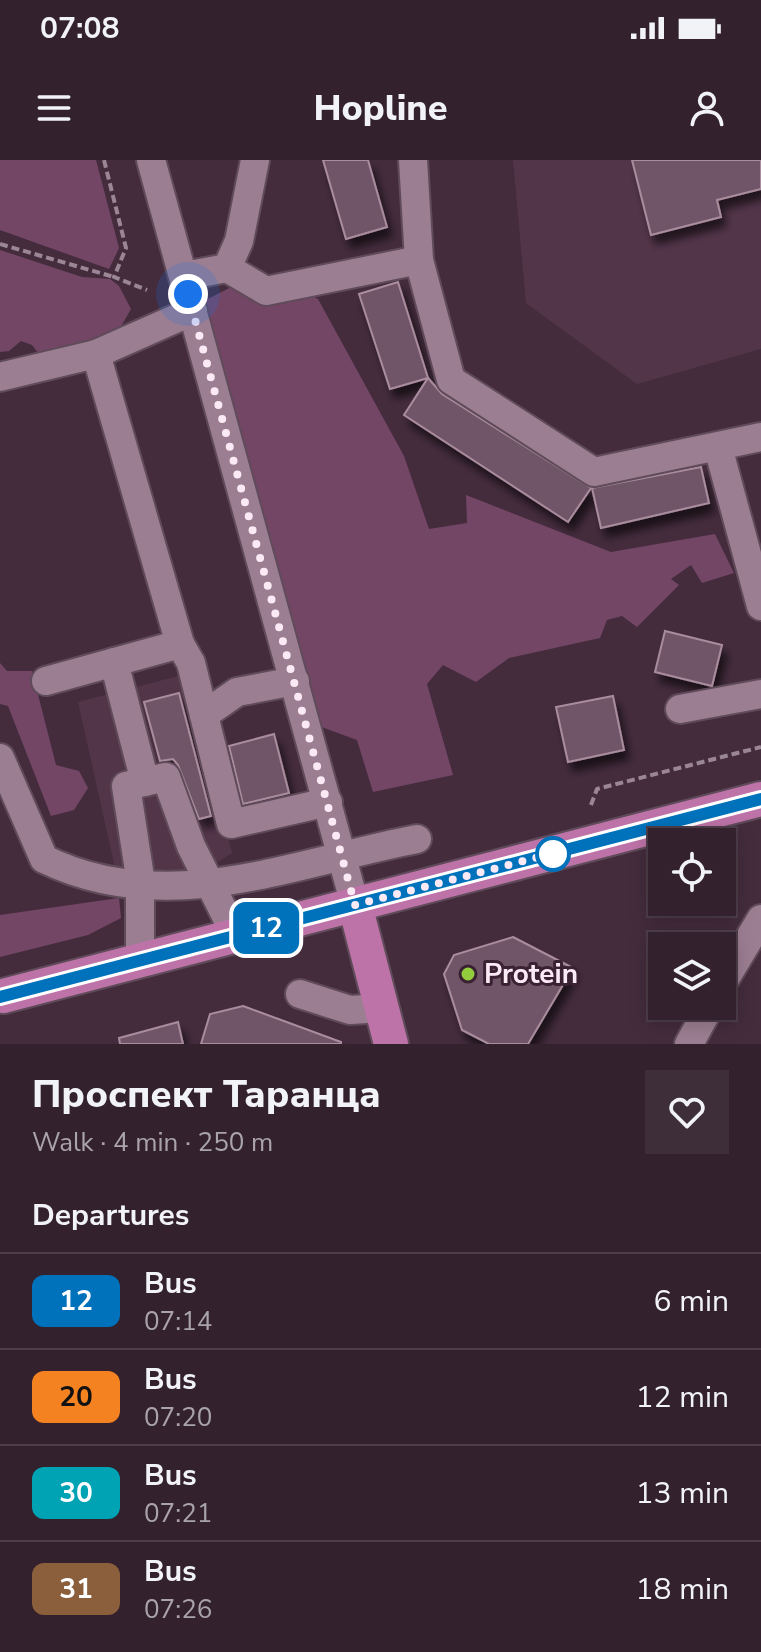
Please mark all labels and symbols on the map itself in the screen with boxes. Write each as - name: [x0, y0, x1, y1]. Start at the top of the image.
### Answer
- your location: [168, 274, 208, 314]
- unlabelled marker: [536, 837, 570, 871]
- line badge: 12: [230, 902, 302, 954]
- place label: Protein: [484, 955, 578, 993]
- marker: Protein: [459, 965, 477, 983]

